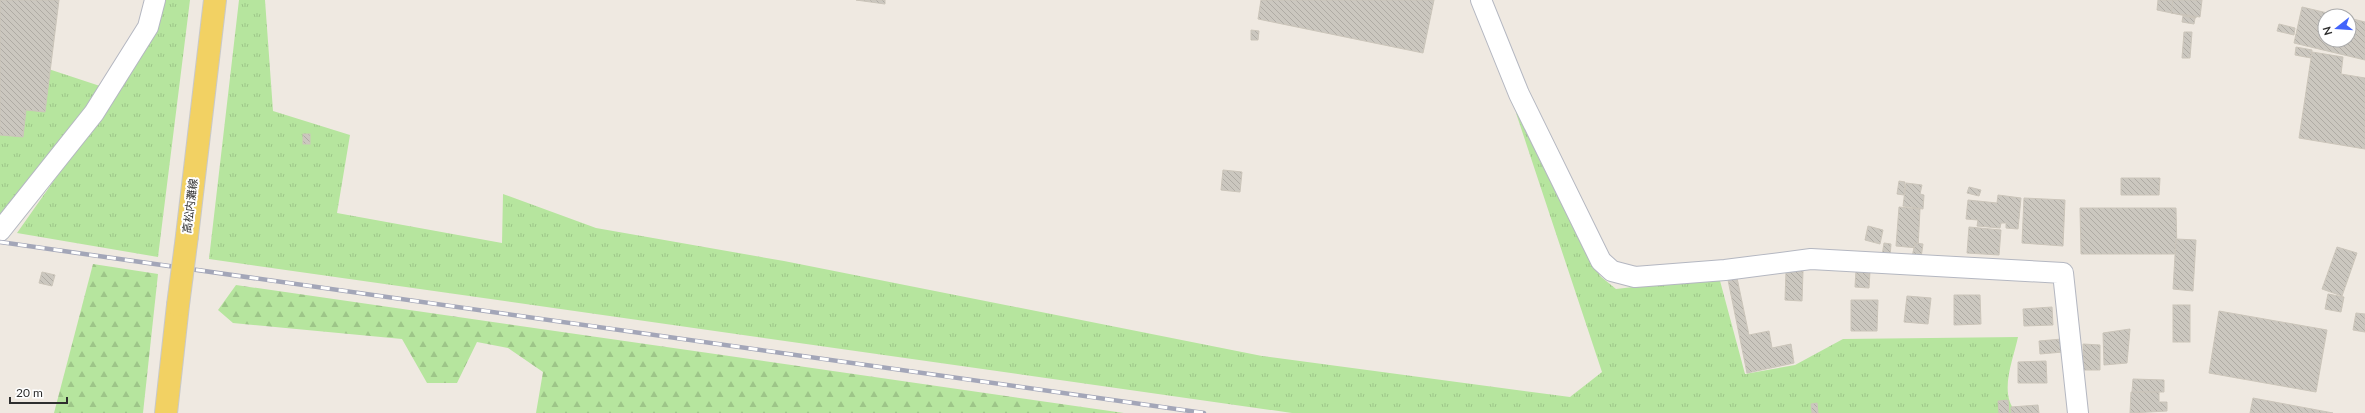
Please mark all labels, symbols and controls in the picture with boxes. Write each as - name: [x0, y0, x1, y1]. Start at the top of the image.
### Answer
- north arrow: [2317, 8, 2357, 48]
- text: N: [2320, 25, 2334, 37]
- street label: 高松内灘線: [180, 178, 199, 234]
- scale bar: [10, 379, 67, 405]
- text: 20 m: [16, 385, 43, 400]

